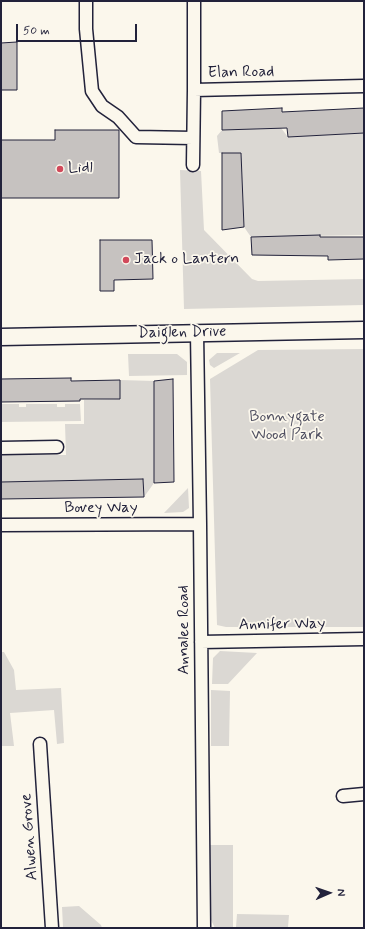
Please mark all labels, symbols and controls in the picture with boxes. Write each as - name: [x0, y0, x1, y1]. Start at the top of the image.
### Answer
- scale bar: [18, 16, 139, 42]
- text: 50 m: [23, 23, 50, 39]
- street label: Elan Road: [208, 63, 274, 83]
- place label: Lidl: [68, 159, 93, 179]
- marker: Lidl: [55, 164, 65, 174]
- place label: Jack o Lantern: [134, 250, 239, 270]
- marker: Jack o Lantern: [121, 255, 131, 265]
- street label: Daiglen Drive: [137, 323, 227, 343]
- park label: Bonnygate Wood Park: [249, 408, 325, 446]
- street label: Bovey Way: [64, 499, 138, 519]
- street label: Annalee Road: [175, 585, 195, 675]
- street label: Annifer Way: [239, 615, 325, 635]
- street label: Alwen Grove: [17, 793, 43, 881]
- north arrow: [309, 873, 349, 913]
- text: N: [334, 889, 348, 896]

